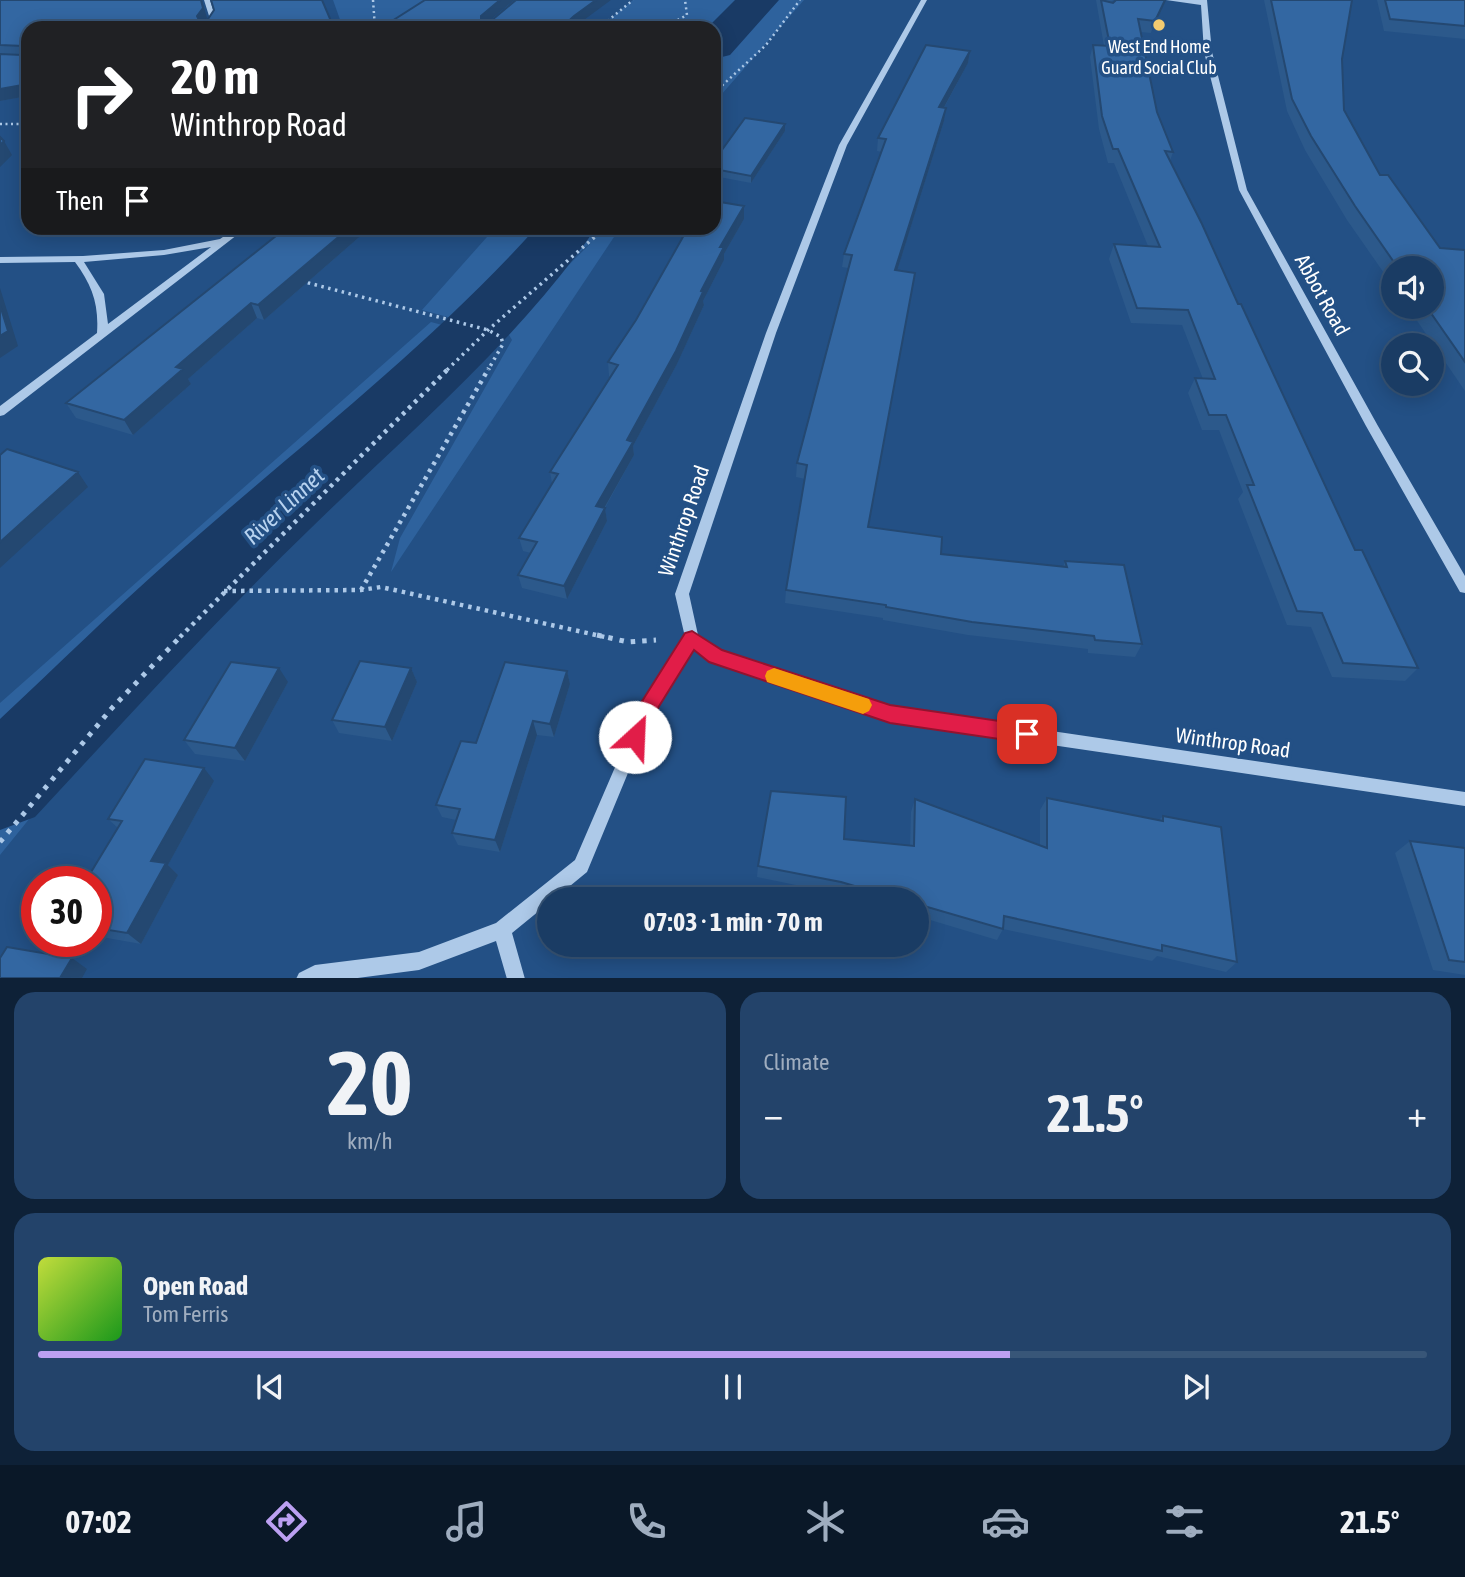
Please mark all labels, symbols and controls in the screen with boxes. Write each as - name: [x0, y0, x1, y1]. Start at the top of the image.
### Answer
- marker: West End Home Guard Social Club: [1151, 17, 1167, 33]
- place label: West End Home Guard Social Club: [1101, 36, 1217, 78]
- text: 20 m: [171, 48, 259, 104]
- icon: right: [56, 49, 147, 140]
- text: Winthrop Road: [171, 106, 347, 143]
- icon: arrive: [118, 182, 156, 220]
- text: Then: [56, 186, 104, 216]
- street label: Abbot Road: [1291, 250, 1355, 339]
- map controls: [1381, 256, 1444, 396]
- button: sound: [1381, 256, 1444, 319]
- button: search: [1381, 333, 1444, 396]
- water label: River Linnet: [239, 462, 330, 550]
- street label: Winthrop Road: [653, 462, 713, 579]
- position arrow: [598, 700, 672, 774]
- pin: [997, 704, 1057, 764]
- icon: arrive: [1008, 715, 1046, 753]
- street label: Winthrop Road: [1174, 722, 1292, 762]
- speed limit sign: 30: [21, 866, 112, 957]
- text: 07:03 · 1 min · 70 m: [643, 907, 823, 937]
- text: 20: [327, 1030, 413, 1134]
- text: Climate: [764, 1049, 829, 1075]
- text: 21.5°: [1047, 1083, 1144, 1143]
- text: −: [764, 1092, 783, 1135]
- text: +: [1407, 1092, 1427, 1135]
- text: km/h: [347, 1128, 393, 1154]
- text: Open Road: [143, 1271, 248, 1301]
- text: Tom Ferris: [143, 1301, 228, 1327]
- icon: previous: [251, 1368, 289, 1406]
- icon: pause: [714, 1368, 752, 1406]
- icon: next: [1177, 1368, 1215, 1406]
- icon: directions: [262, 1497, 311, 1546]
- icon: music: [442, 1497, 491, 1546]
- icon: phone: [622, 1497, 671, 1546]
- icon: climate: [801, 1497, 850, 1546]
- icon: car: [981, 1497, 1030, 1546]
- icon: filters: [1160, 1497, 1209, 1546]
- text: 07:02: [65, 1503, 132, 1540]
- text: 21.5°: [1340, 1503, 1400, 1540]

